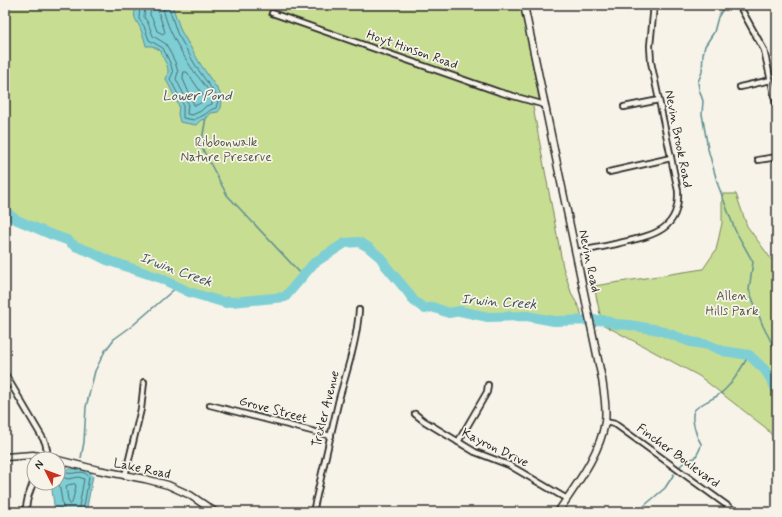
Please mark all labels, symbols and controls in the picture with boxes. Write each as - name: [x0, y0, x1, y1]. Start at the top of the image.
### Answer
- street label: Hoyt Hinson Road: [364, 26, 460, 74]
- water label: Lower Pond: [162, 87, 233, 105]
- street label: Nevin Brook Road: [660, 89, 696, 189]
- park label: Ribbonwalk Nature Preserve: [180, 134, 272, 166]
- street label: Nevin Road: [574, 228, 604, 294]
- water label: Irwin Creek: [137, 249, 215, 291]
- park label: Allen Hills Park: [705, 288, 759, 320]
- water label: Irwin Creek: [461, 290, 537, 314]
- street label: Trexler Avenue: [308, 369, 344, 449]
- street label: Grove Street: [237, 393, 309, 427]
- street label: Fincher Boulevard: [633, 420, 723, 492]
- street label: Kayron Drive: [459, 424, 531, 472]
- north arrow: [26, 451, 66, 491]
- street label: Lake Road: [112, 455, 172, 483]
- text: N: [32, 458, 47, 472]

